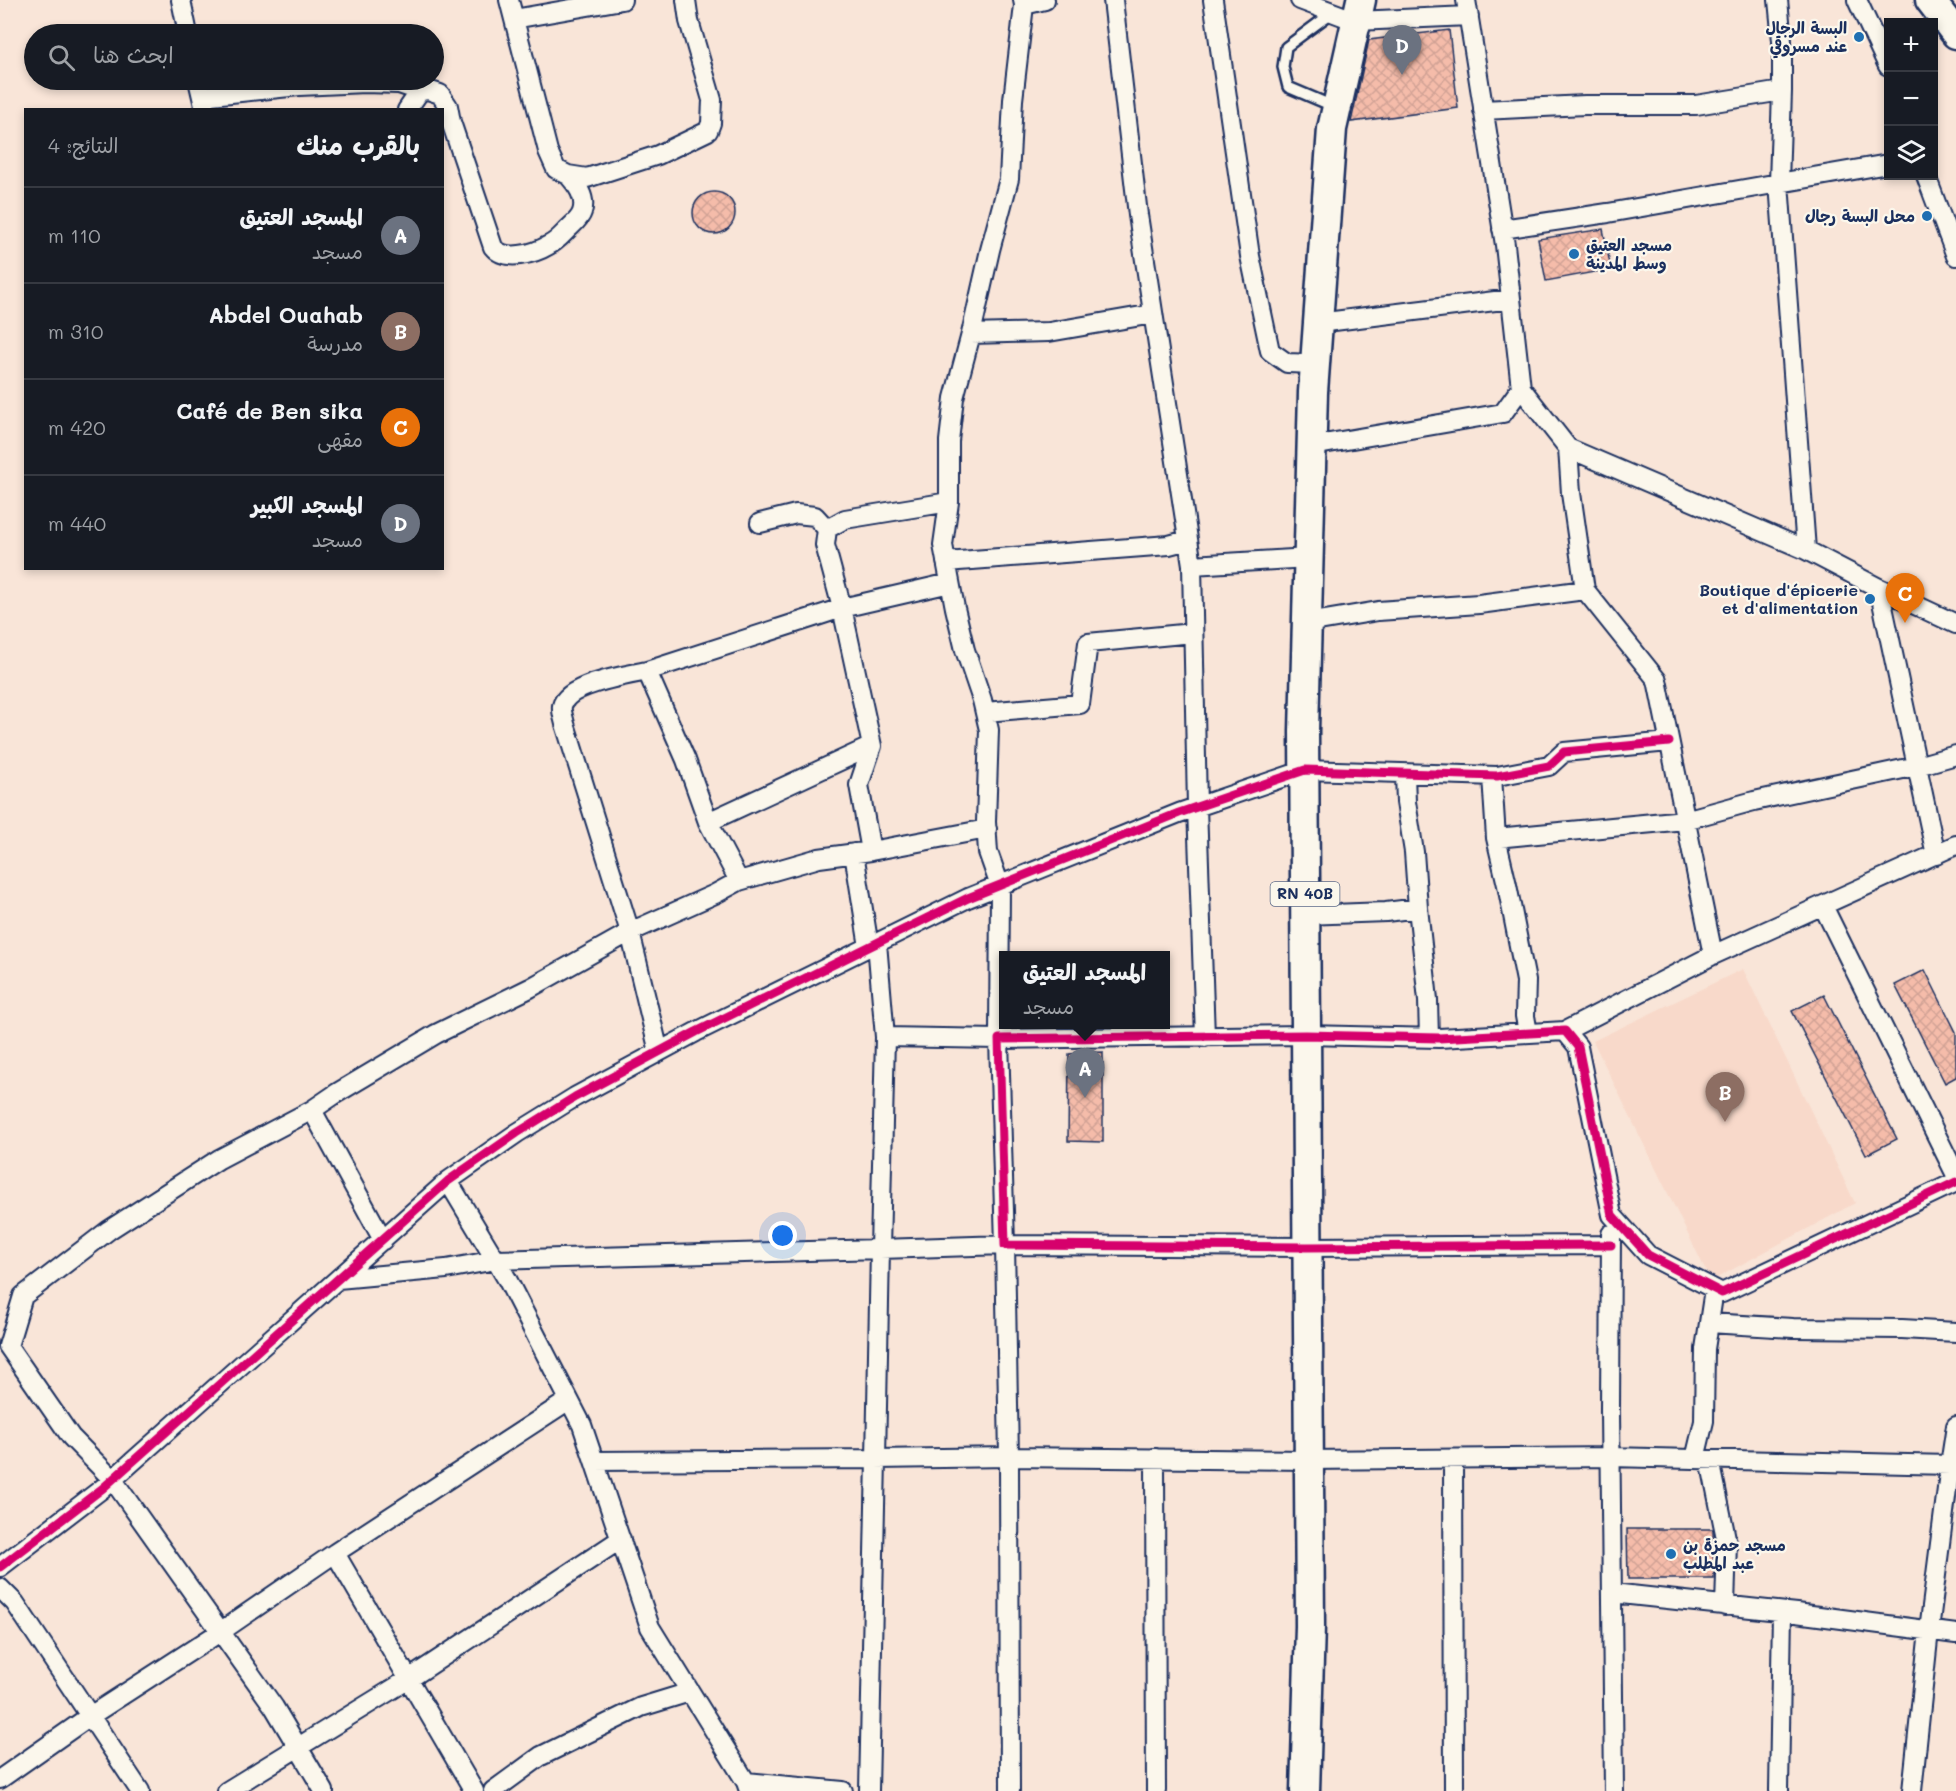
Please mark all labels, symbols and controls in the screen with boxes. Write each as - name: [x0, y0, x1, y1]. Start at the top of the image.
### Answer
- place label: البسة الرجال عند مسروقي: [1765, 17, 1847, 59]
- map controls: [1884, 18, 1938, 180]
- button: +: [1884, 18, 1938, 72]
- search box: [24, 24, 444, 90]
- pin: D: [1382, 26, 1422, 75]
- marker: البسة الرجال عند مسروقي: [1852, 30, 1866, 44]
- text: ابحث هنا: [93, 40, 174, 69]
- icon: search: [45, 41, 78, 74]
- button: −: [1884, 72, 1938, 126]
- button: layers: [1884, 126, 1938, 180]
- text: بالقرب منك: [297, 128, 420, 162]
- text: النتائج: 4: [48, 132, 119, 158]
- text: المسجد العتيق: [240, 202, 363, 231]
- place label: محل البسة رجال: [1805, 205, 1915, 226]
- marker: محل البسة رجال: [1920, 209, 1934, 223]
- text: 110 m: [48, 222, 101, 248]
- text: A: [394, 222, 407, 248]
- place label: مسجد العتيق وسط المدينة: [1586, 234, 1672, 274]
- text: مسجد: [312, 238, 363, 264]
- marker: مسجد العتيق وسط المدينة: [1567, 247, 1581, 261]
- text: Abdel Ouahab: [209, 300, 363, 329]
- text: 310 m: [48, 318, 103, 344]
- text: B: [394, 318, 407, 344]
- text: مدرسة: [307, 330, 363, 356]
- text: Café de Ben sika: [176, 396, 363, 425]
- text: 420 m: [48, 414, 106, 440]
- text: C: [393, 414, 408, 440]
- text: مقهى: [317, 426, 363, 452]
- text: المسجد الكبير: [251, 490, 363, 519]
- text: 440 m: [48, 510, 106, 536]
- text: D: [393, 510, 408, 536]
- text: مسجد: [312, 526, 363, 552]
- pin: C: [1886, 574, 1924, 623]
- place label: Boutique d'épicerie et d'alimentation: [1699, 579, 1858, 618]
- marker: Boutique d'épicerie et d'alimentation: [1863, 592, 1877, 606]
- road number: RN 40B: [1270, 882, 1340, 906]
- popup: [999, 951, 1170, 1029]
- text: المسجد العتيق: [1023, 957, 1146, 986]
- text: مسجد: [1023, 993, 1074, 1019]
- pin: A: [1066, 1048, 1104, 1098]
- pin: B: [1706, 1072, 1744, 1122]
- your location: [768, 1221, 797, 1250]
- place label: مسجد حمزة بن عبد المطلب: [1683, 1534, 1786, 1573]
- marker: مسجد حمزة بن عبد المطلب: [1664, 1547, 1678, 1561]

